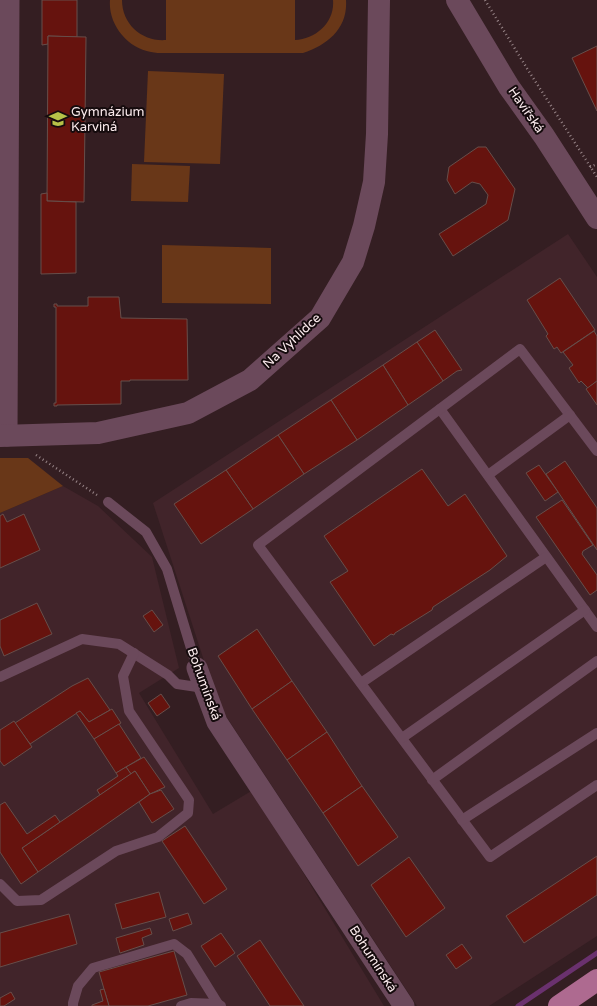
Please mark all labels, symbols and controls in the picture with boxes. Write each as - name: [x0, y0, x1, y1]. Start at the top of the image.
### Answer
- street label: Havířská: [504, 84, 548, 136]
- place label: Gymnázium Karviná: [71, 104, 145, 135]
- school or university icon: Gymnázium Karviná: [48, 109, 68, 129]
- street label: Na Vyhlídce: [260, 310, 324, 372]
- street label: Bohumínská: [183, 645, 225, 723]
- street label: Bohumínská: [346, 923, 400, 995]

